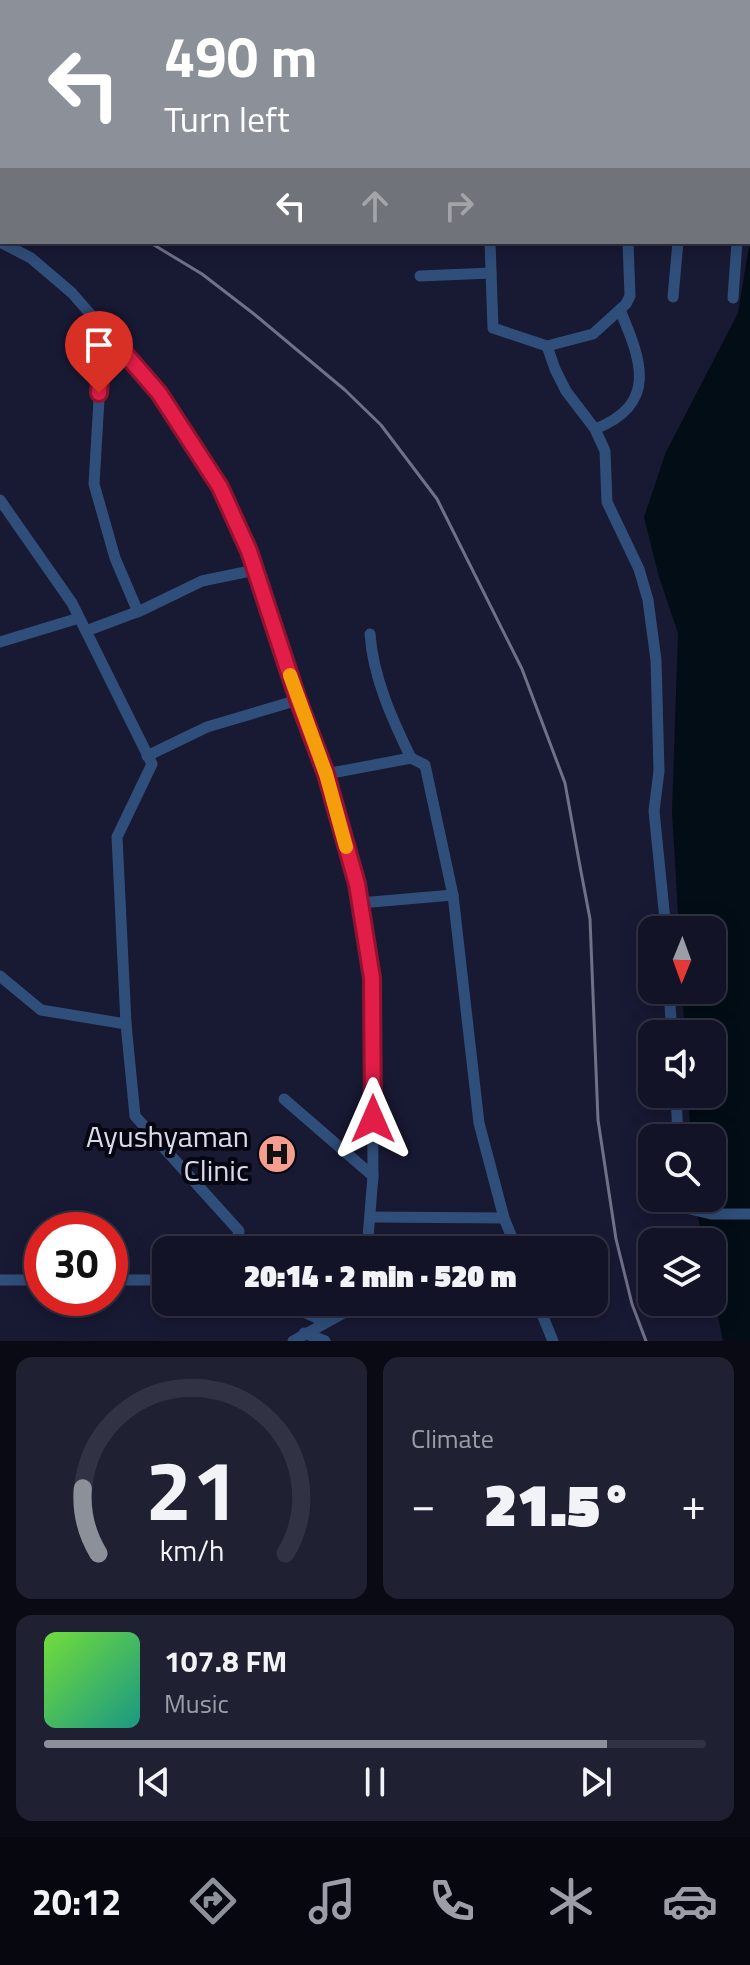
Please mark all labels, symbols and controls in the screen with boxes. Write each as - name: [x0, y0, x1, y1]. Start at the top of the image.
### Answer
- text: 490 m: [164, 14, 317, 99]
- icon: left: [32, 32, 136, 136]
- text: Turn left: [164, 91, 290, 146]
- icon: left: [269, 184, 313, 228]
- icon: ahead: [353, 184, 397, 228]
- icon: right: [437, 184, 481, 228]
- pin: [65, 311, 133, 393]
- icon: arrive: [77, 323, 121, 367]
- north arrow: [638, 916, 726, 1004]
- map controls: [638, 916, 726, 1316]
- button: sound: [638, 1020, 726, 1108]
- position arrow: [331, 1077, 415, 1161]
- place label: Ayushyaman Clinic: [86, 1113, 249, 1193]
- button: search: [638, 1124, 726, 1212]
- hospital icon: Ayushyaman Clinic: [256, 1133, 298, 1175]
- speed limit sign: 30: [24, 1212, 128, 1316]
- button: layers: [638, 1228, 726, 1316]
- text: 20:14 · 2 min · 520 m: [244, 1253, 516, 1299]
- text: Climate: [411, 1419, 494, 1458]
- text: 21: [145, 1426, 238, 1552]
- text: 21.5°: [484, 1458, 633, 1549]
- text: −: [411, 1470, 436, 1537]
- text: +: [681, 1470, 706, 1537]
- text: km/h: [159, 1529, 224, 1572]
- text: 107.8 FM: [164, 1638, 287, 1684]
- text: Music: [164, 1684, 229, 1723]
- icon: previous: [132, 1760, 176, 1804]
- icon: pause: [353, 1760, 397, 1804]
- icon: next: [574, 1760, 618, 1804]
- icon: directions: [185, 1873, 241, 1929]
- icon: music: [304, 1873, 360, 1929]
- icon: phone: [424, 1873, 480, 1929]
- icon: climate: [543, 1873, 599, 1929]
- icon: car: [662, 1873, 718, 1929]
- text: 20:12: [32, 1874, 122, 1929]

